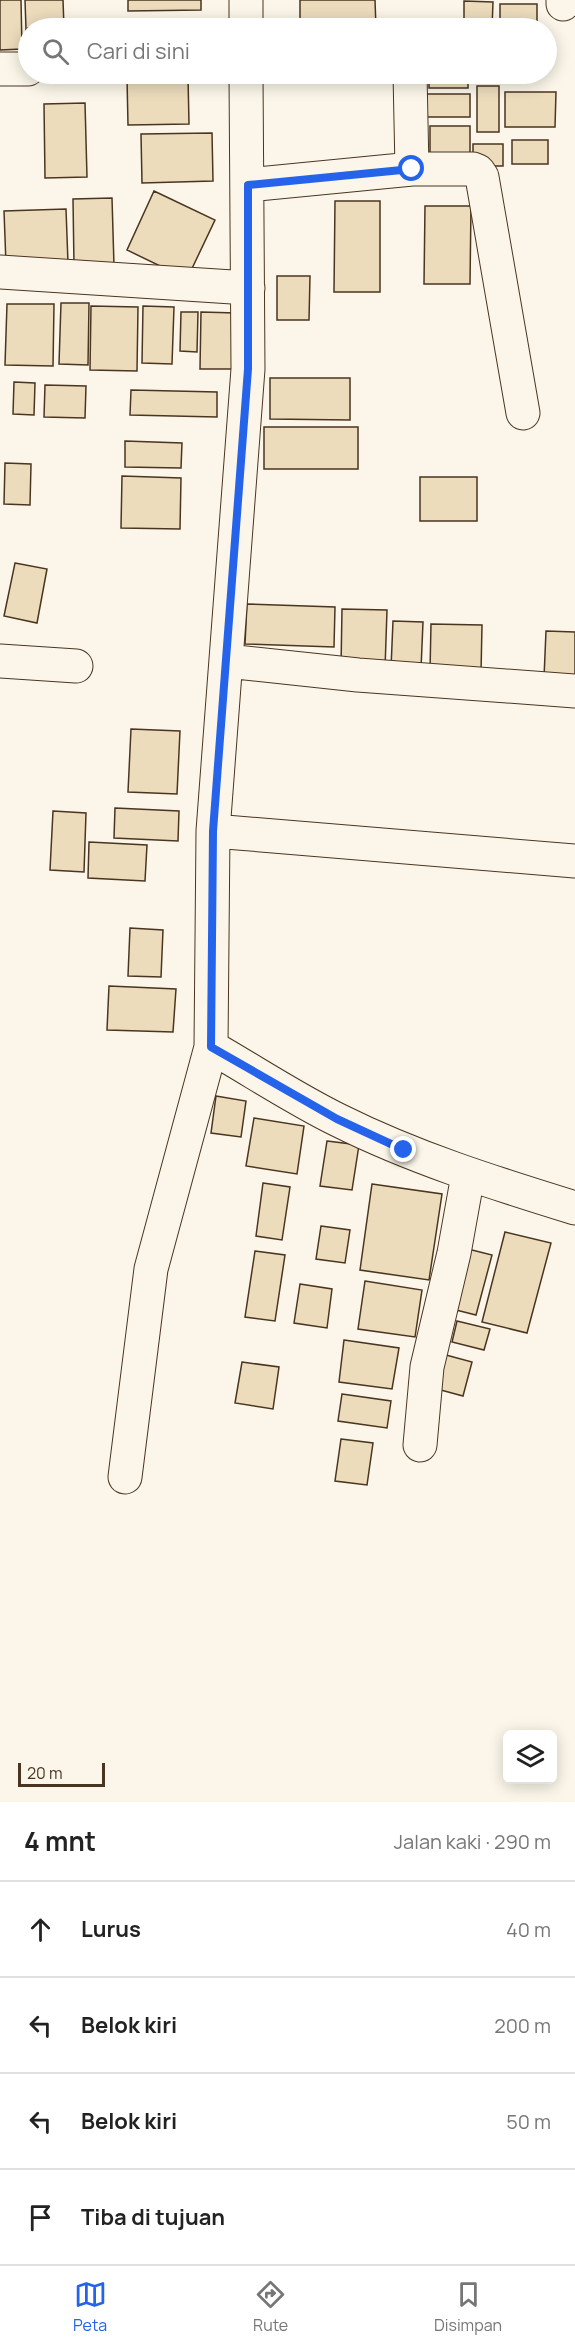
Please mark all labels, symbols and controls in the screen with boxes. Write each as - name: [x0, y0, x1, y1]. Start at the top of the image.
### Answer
- search box: [18, 18, 557, 84]
- icon: search: [39, 35, 72, 68]
- text: Cari di sini: [87, 36, 190, 66]
- route start: [398, 155, 424, 181]
- route end: [390, 1136, 416, 1162]
- map controls: [503, 1730, 557, 1784]
- button: layers: [503, 1730, 557, 1784]
- scale bar: [18, 1760, 105, 1788]
- text: 20 m: [27, 1762, 63, 1784]
- text: 4 mnt: [24, 1823, 96, 1859]
- text: Jalan kaki · 290 m: [394, 1828, 551, 1855]
- icon: ahead: [24, 1913, 57, 1946]
- text: Lurus: [81, 1914, 141, 1944]
- text: 40 m: [506, 1916, 551, 1943]
- icon: left: [24, 2009, 57, 2042]
- text: Belok kiri: [81, 2010, 177, 2040]
- text: 200 m: [494, 2012, 551, 2039]
- icon: left: [24, 2105, 57, 2138]
- text: Belok kiri: [81, 2106, 177, 2136]
- text: 50 m: [506, 2108, 551, 2135]
- icon: arrive: [24, 2201, 57, 2234]
- text: Tiba di tujuan: [81, 2202, 225, 2232]
- tab: Peta: [73, 2278, 107, 2336]
- tab: Rute: [253, 2278, 288, 2336]
- tab: Disimpan: [434, 2278, 502, 2336]

